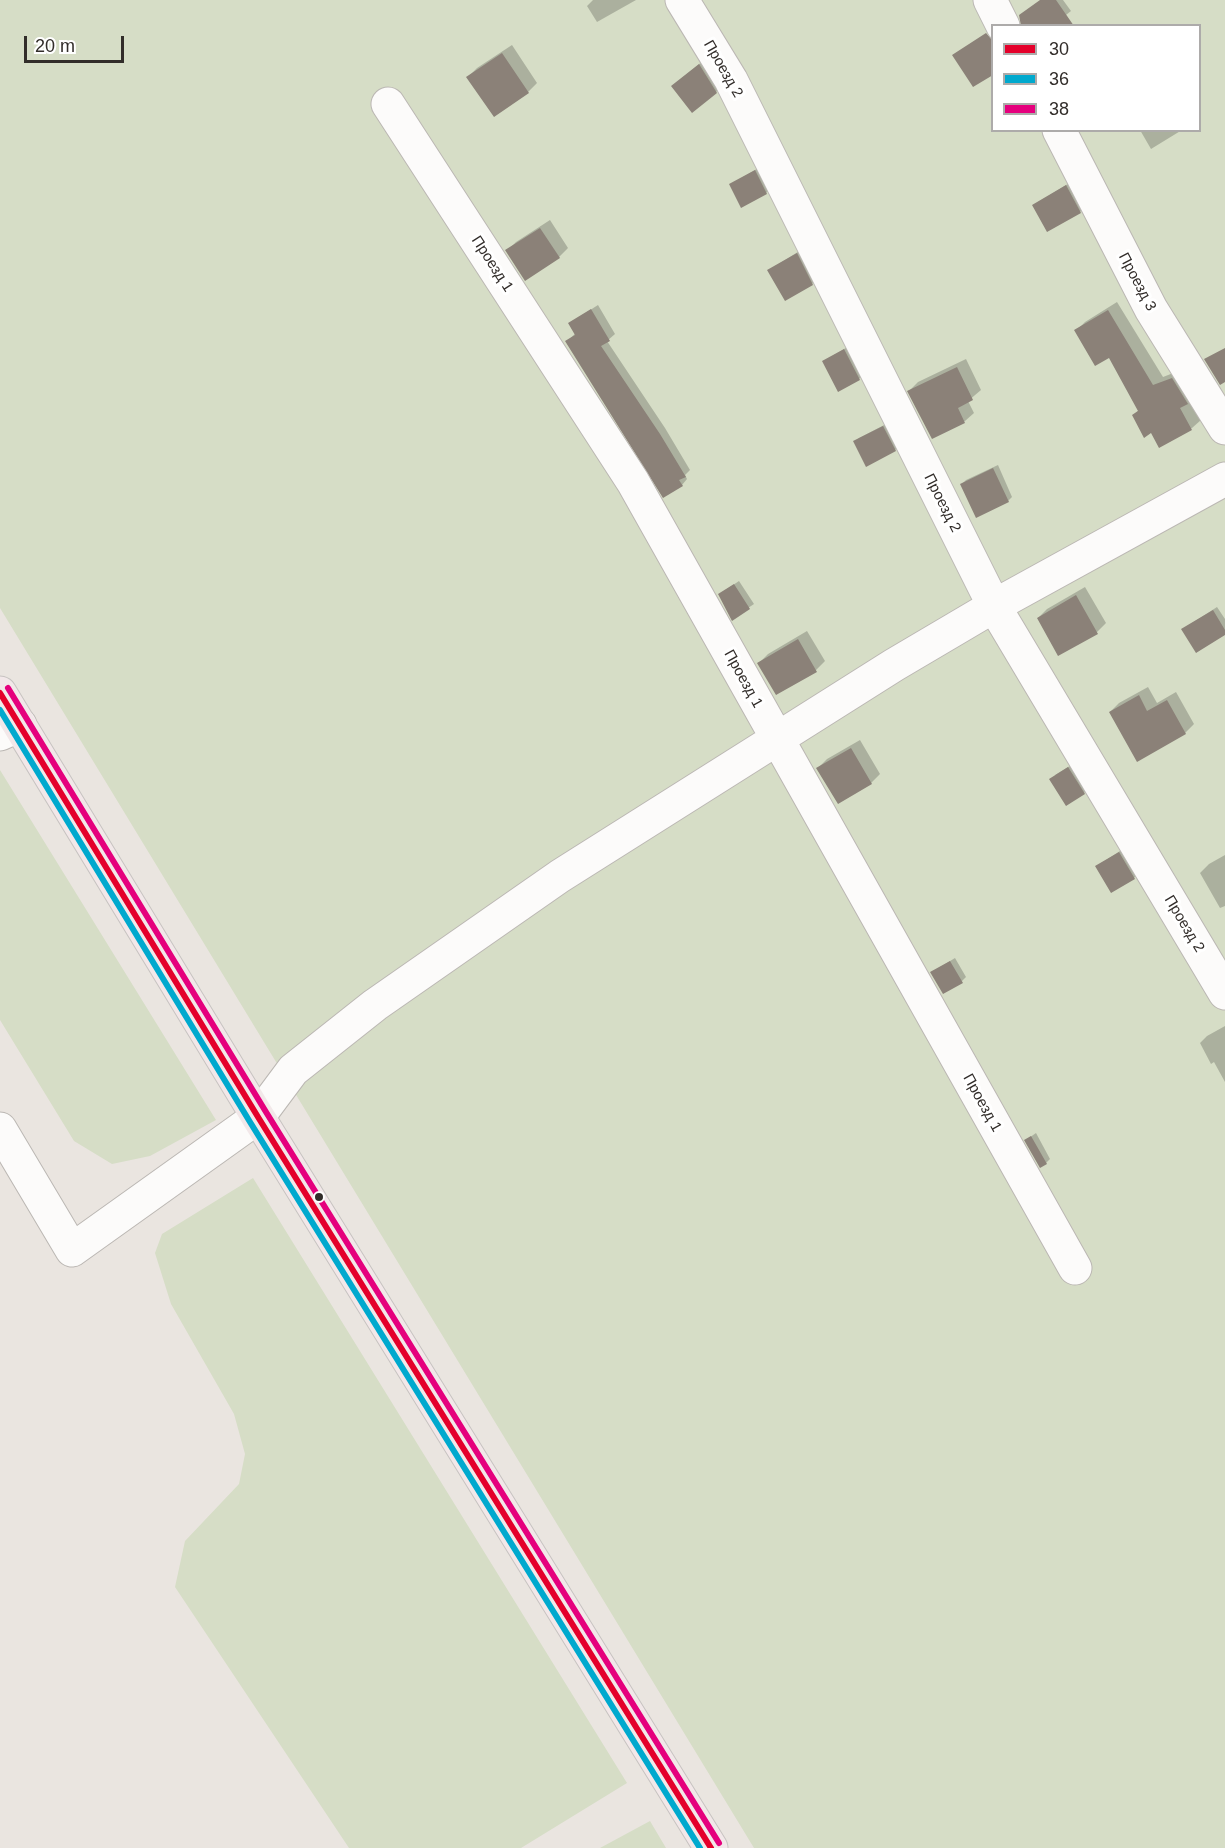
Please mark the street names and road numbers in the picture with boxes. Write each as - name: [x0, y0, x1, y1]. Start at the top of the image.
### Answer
- street label: Проезд 2: [699, 37, 747, 101]
- street label: Проезд 1: [467, 233, 517, 295]
- street label: Проезд 3: [1114, 250, 1160, 314]
- street label: Проезд 2: [920, 471, 964, 535]
- street label: Проезд 1: [720, 647, 766, 711]
- street label: Проезд 2: [1160, 892, 1208, 956]
- street label: Проезд 1: [959, 1071, 1005, 1135]

